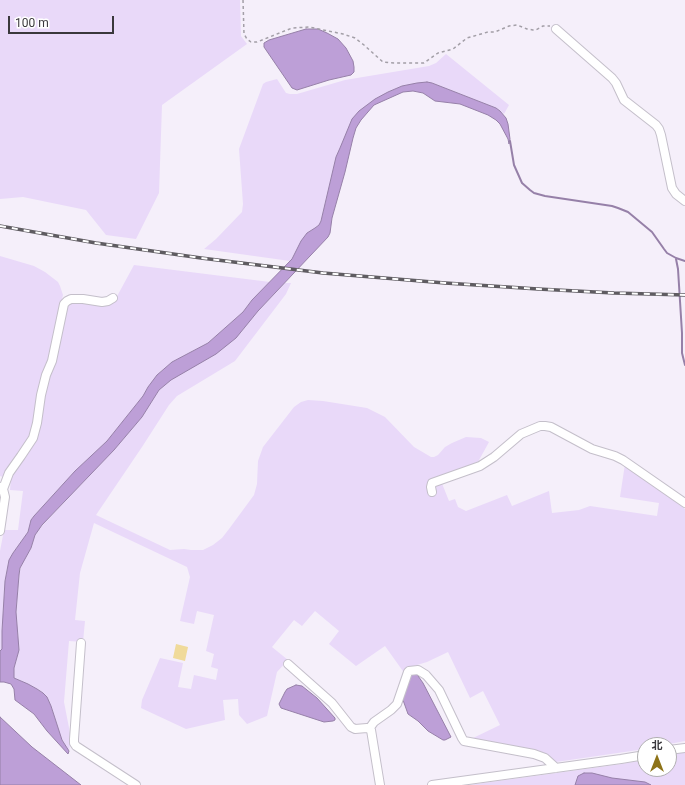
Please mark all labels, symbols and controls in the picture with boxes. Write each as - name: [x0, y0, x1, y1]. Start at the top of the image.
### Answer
- scale bar: [10, 8, 116, 34]
- text: 100 m: [15, 16, 49, 30]
- north arrow: [637, 737, 677, 777]
- text: 北: [652, 739, 663, 752]

